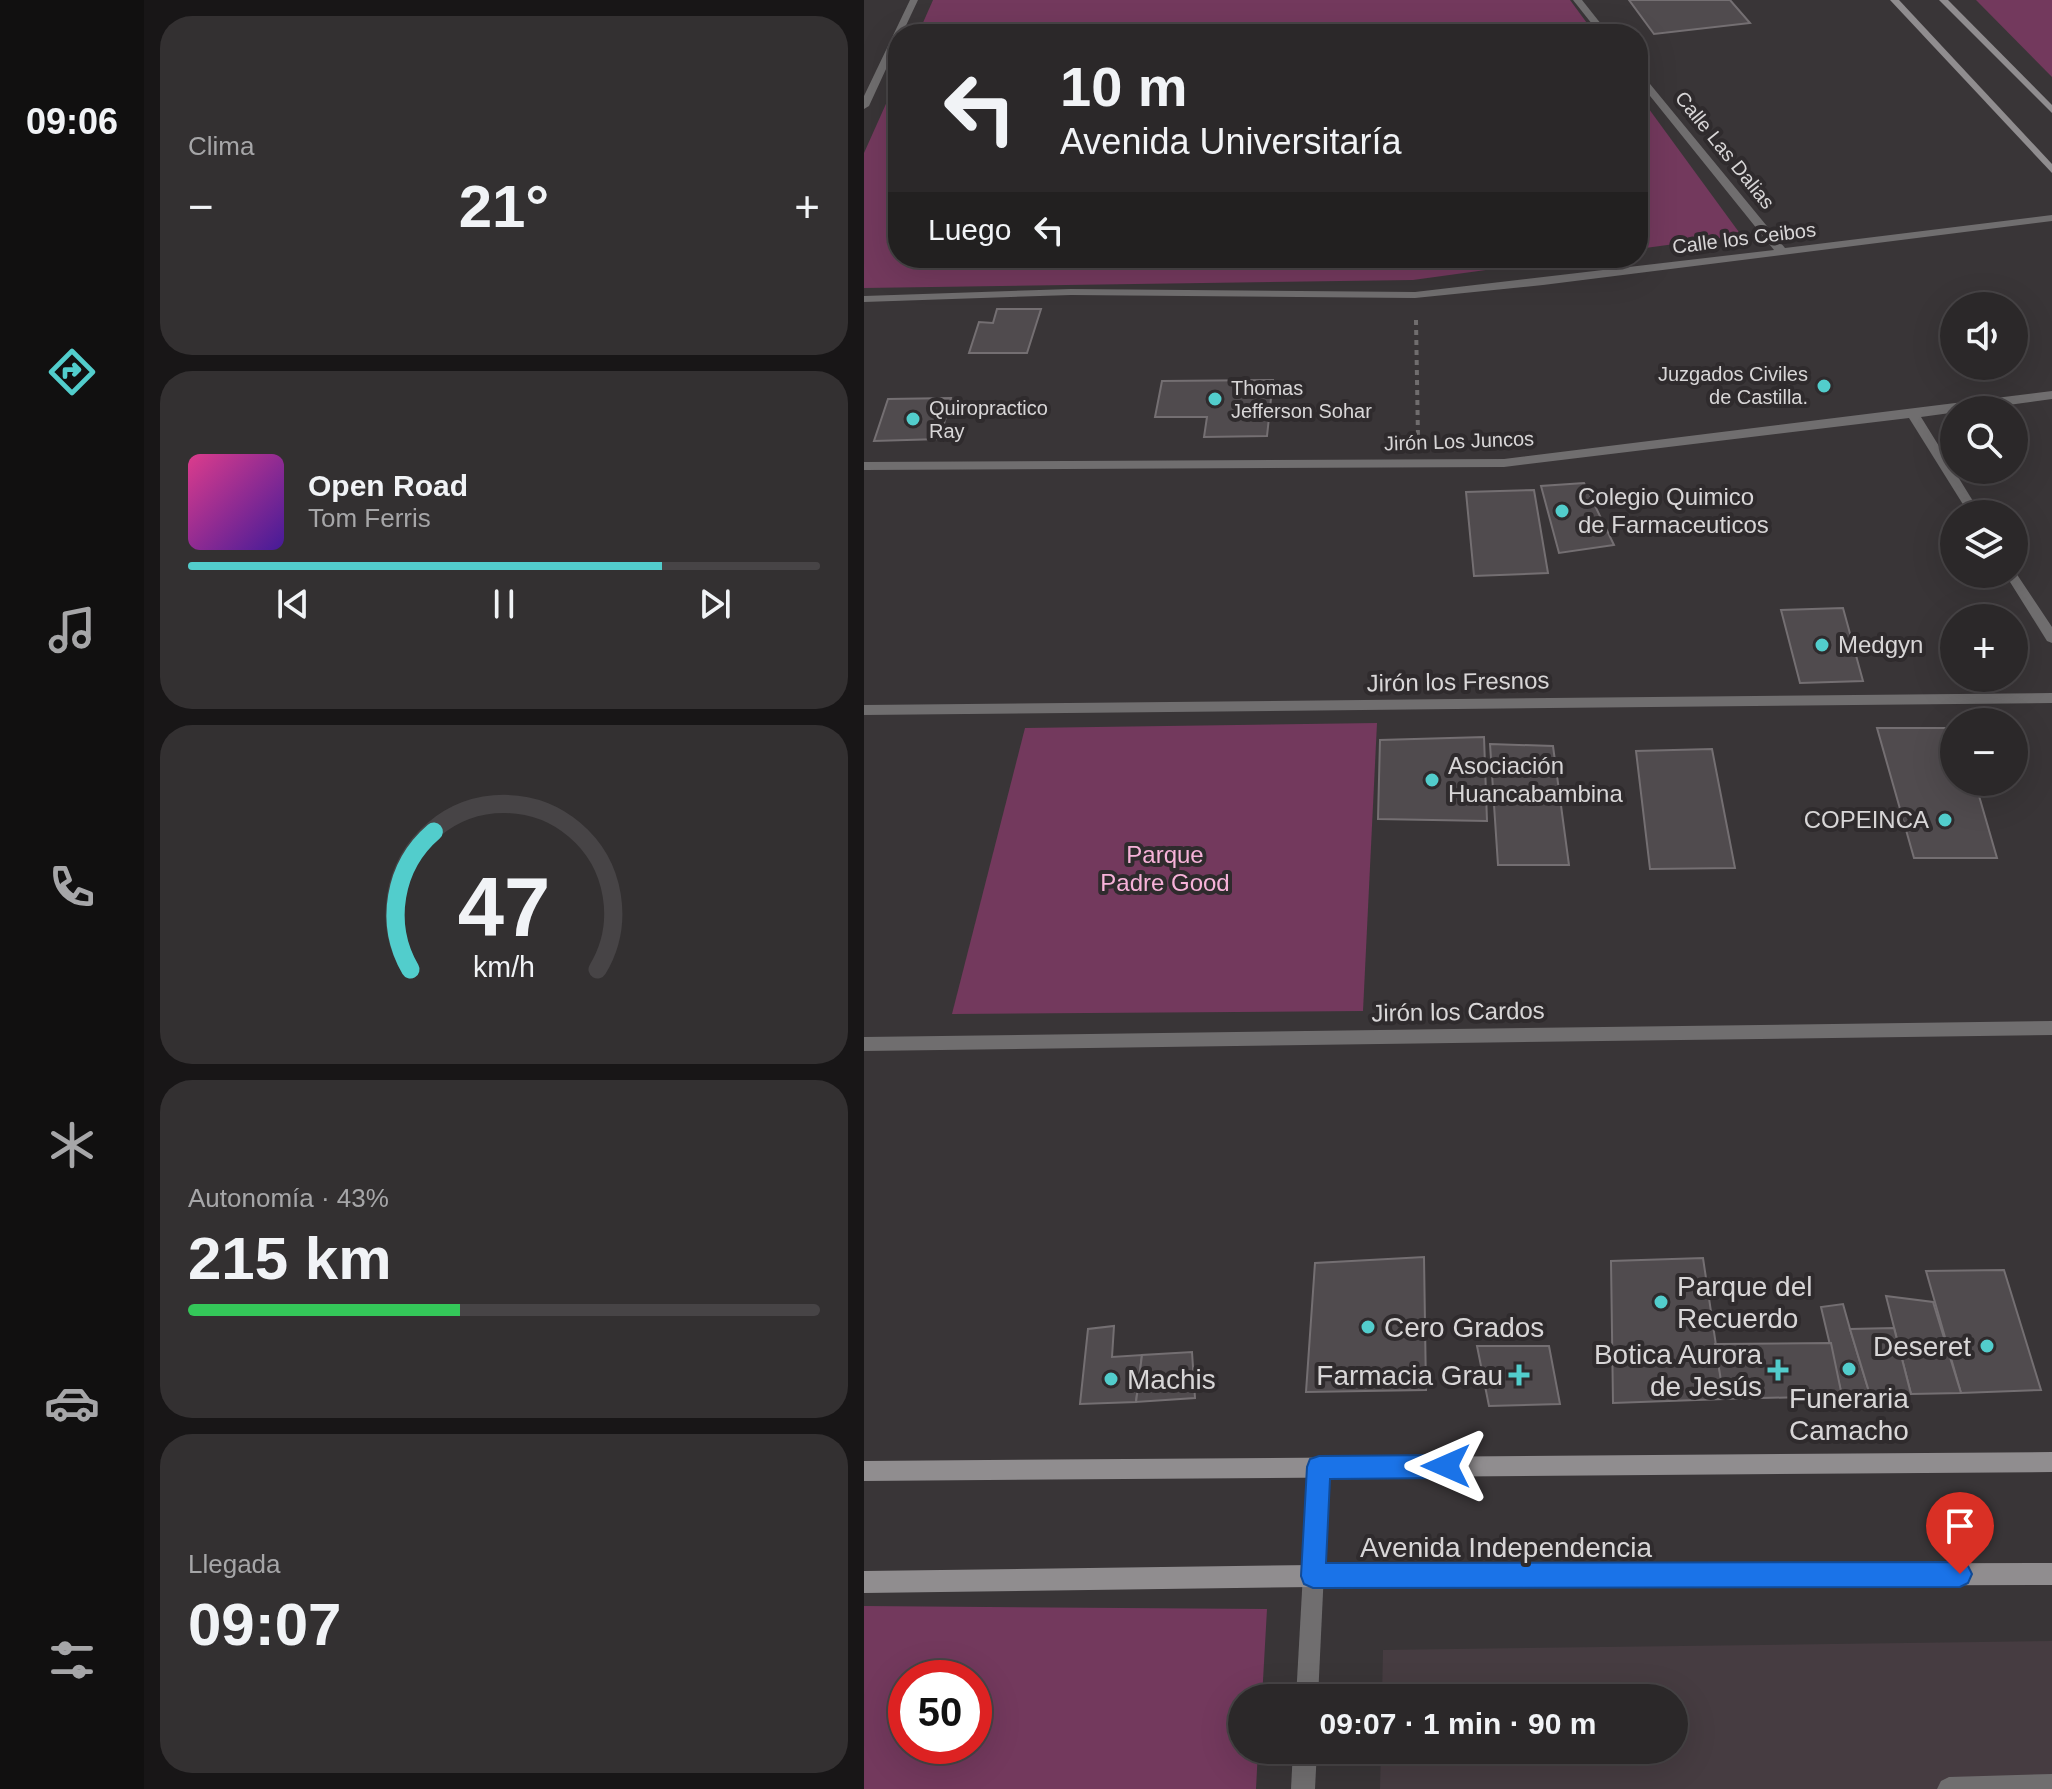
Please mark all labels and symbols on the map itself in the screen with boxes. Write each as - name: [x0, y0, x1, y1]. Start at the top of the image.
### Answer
- street label: Calle Las Dalias: [1671, 87, 1779, 213]
- street label: Calle los Ceibos: [1671, 218, 1817, 258]
- place label: Juzgados Civiles de Castilla.: [1658, 363, 1808, 408]
- place label: Thomas Jefferson Sohar: [1231, 377, 1372, 422]
- marker: Juzgados Civiles de Castilla.: [1815, 377, 1833, 395]
- marker: Thomas Jefferson Sohar: [1206, 390, 1224, 408]
- place label: Quiropractico Ray: [929, 397, 1048, 442]
- marker: Quiropractico Ray: [904, 410, 922, 428]
- street label: Jirón Los Juncos: [1384, 427, 1534, 455]
- place label: Colegio Quimico de Farmaceuticos: [1578, 483, 1769, 538]
- marker: Colegio Quimico de Farmaceuticos: [1553, 502, 1571, 520]
- place label: Medgyn: [1838, 631, 1923, 658]
- marker: Medgyn: [1813, 636, 1831, 654]
- street label: Jirón los Fresnos: [1366, 666, 1550, 697]
- place label: Asociación Huancabambina: [1448, 752, 1623, 807]
- marker: Asociación Huancabambina: [1423, 771, 1441, 789]
- place label: COPEINCA: [1804, 806, 1929, 833]
- marker: COPEINCA: [1936, 811, 1954, 829]
- park label: Parque Padre Good: [1100, 841, 1230, 896]
- street label: Jirón los Cardos: [1371, 996, 1545, 1027]
- place label: Parque del Recuerdo: [1677, 1271, 1812, 1334]
- marker: Parque del Recuerdo: [1652, 1293, 1670, 1311]
- place label: Cero Grados: [1384, 1312, 1544, 1343]
- marker: Cero Grados: [1359, 1318, 1377, 1336]
- place label: Deseret: [1873, 1331, 1971, 1362]
- marker: Deseret: [1978, 1337, 1996, 1355]
- place label: Botica Aurora de Jesús: [1594, 1339, 1762, 1402]
- place label: Farmacia Grau: [1316, 1360, 1503, 1391]
- marker: Funeraria Camacho: [1840, 1360, 1858, 1378]
- marker: Botica Aurora de Jesús: [1769, 1361, 1787, 1379]
- place label: Machis: [1127, 1364, 1216, 1395]
- marker: Farmacia Grau: [1510, 1366, 1528, 1384]
- marker: Machis: [1102, 1370, 1120, 1388]
- place label: Funeraria Camacho: [1789, 1383, 1909, 1446]
- position arrow: [1404, 1424, 1488, 1508]
- pin: [1926, 1492, 1994, 1574]
- street label: Avenida Independencia: [1360, 1532, 1653, 1563]
- speed limit sign: 50: [888, 1660, 992, 1764]

